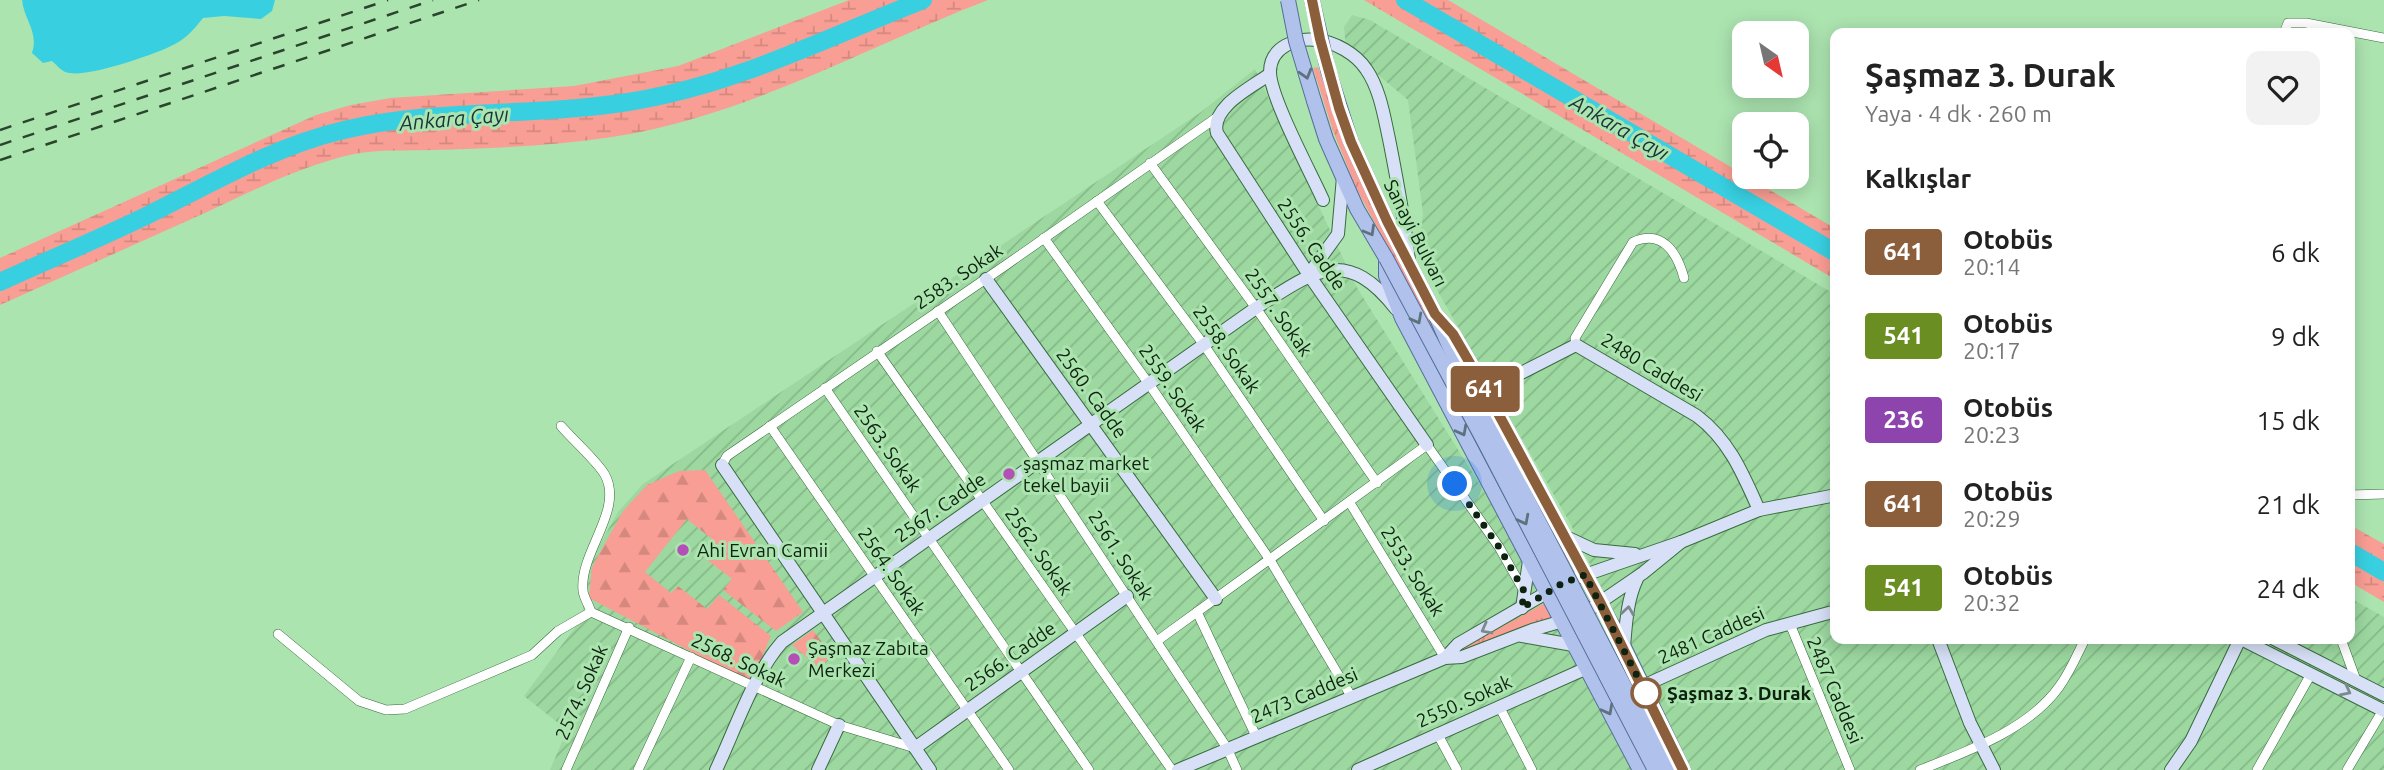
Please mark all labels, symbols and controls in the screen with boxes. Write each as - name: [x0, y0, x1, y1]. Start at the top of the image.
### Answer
- north arrow: [1732, 21, 1810, 98]
- map controls: [1732, 21, 1809, 189]
- button: heart: [2246, 51, 2320, 125]
- text: Şaşmaz 3. Durak: [1865, 56, 2116, 93]
- one-way arrow: [1298, 68, 1313, 80]
- water label: Ankara Çayı: [1565, 89, 1674, 165]
- water label: Ankara Çayı: [397, 101, 510, 135]
- text: Yaya · 4 dk · 260 m: [1865, 101, 2052, 126]
- button: locate: [1732, 112, 1809, 189]
- text: Kalkışlar: [1865, 164, 1971, 193]
- street label: Sanayi Bulvarı: [1380, 176, 1452, 290]
- street label: 2556. Cadde: [1273, 194, 1351, 294]
- one-way arrow: [1362, 223, 1375, 236]
- text: Otobüs: [1963, 225, 2053, 254]
- street label: 2583. Sokak: [910, 238, 1007, 314]
- text: 641: [1883, 238, 1924, 265]
- text: 6 dk: [2271, 238, 2320, 267]
- text: 20:14: [1963, 254, 2021, 279]
- street label: 2557. Sokak: [1241, 264, 1317, 360]
- street label: 2558. Sokak: [1189, 301, 1265, 397]
- text: Otobüs: [1963, 309, 2053, 338]
- one-way arrow: [1409, 311, 1423, 324]
- text: 541: [1883, 322, 1924, 349]
- text: 9 dk: [2271, 322, 2320, 351]
- street label: 2480 Caddesi: [1597, 328, 1707, 406]
- text: 20:17: [1963, 338, 2021, 363]
- street label: 2559. Sokak: [1135, 340, 1211, 436]
- street label: 2560. Cadde: [1052, 344, 1132, 442]
- line badge: 641: [1445, 366, 1525, 412]
- text: 641: [1465, 375, 1505, 402]
- text: Otobüs: [1963, 393, 2053, 422]
- street label: 2563. Sokak: [850, 400, 926, 496]
- text: 236: [1883, 406, 1924, 433]
- text: 15 dk: [2256, 406, 2320, 435]
- text: 20:23: [1963, 422, 2021, 447]
- one-way arrow: [1454, 424, 1467, 436]
- place label: şaşmaz market tekel bayii: [1023, 452, 1150, 496]
- marker: şaşmaz market tekel bayii: [1001, 466, 1017, 482]
- your location: [1437, 466, 1472, 501]
- street label: 2567. Cadde: [890, 468, 990, 546]
- text: Otobüs: [1963, 477, 2053, 506]
- text: 641: [1883, 490, 1924, 517]
- text: 21 dk: [2256, 490, 2320, 519]
- street label: 2562. Sokak: [1001, 503, 1077, 599]
- street label: 2561. Sokak: [1084, 506, 1158, 604]
- text: 20:29: [1963, 506, 2021, 531]
- one-way arrow: [1516, 512, 1530, 525]
- street label: 2553. Sokak: [1377, 522, 1450, 620]
- street label: 2564. Sokak: [854, 523, 930, 619]
- place label: Ahi Evran Camii: [697, 539, 828, 561]
- marker: Ahi Evran Camii: [675, 542, 691, 558]
- text: Otobüs: [1963, 561, 2053, 590]
- text: 541: [1883, 574, 1924, 601]
- text: 24 dk: [2256, 574, 2320, 603]
- text: 20:32: [1963, 590, 2021, 615]
- street label: 2481 Caddesi: [1654, 602, 1768, 668]
- one-way arrow: [1620, 605, 1635, 617]
- street label: 2566. Cadde: [960, 617, 1060, 695]
- one-way arrow: [1481, 621, 1493, 635]
- street label: 2568. Sokak: [688, 628, 790, 692]
- street label: 2487 Caddesi: [1803, 633, 1867, 747]
- place label: Şaşmaz Zabıta Merkezi: [808, 637, 929, 681]
- street label: 2574. Sokak: [550, 641, 612, 743]
- marker: Şaşmaz Zabıta Merkezi: [786, 651, 802, 667]
- street label: 2473 Caddesi: [1247, 663, 1361, 727]
- street label: 2550. Sokak: [1413, 670, 1515, 732]
- marker: Şaşmaz 3. Durak: [1631, 678, 1661, 708]
- place label: Şaşmaz 3. Durak: [1667, 682, 1812, 704]
- one-way arrow: [2339, 683, 2351, 697]
- one-way arrow: [1600, 702, 1614, 715]

